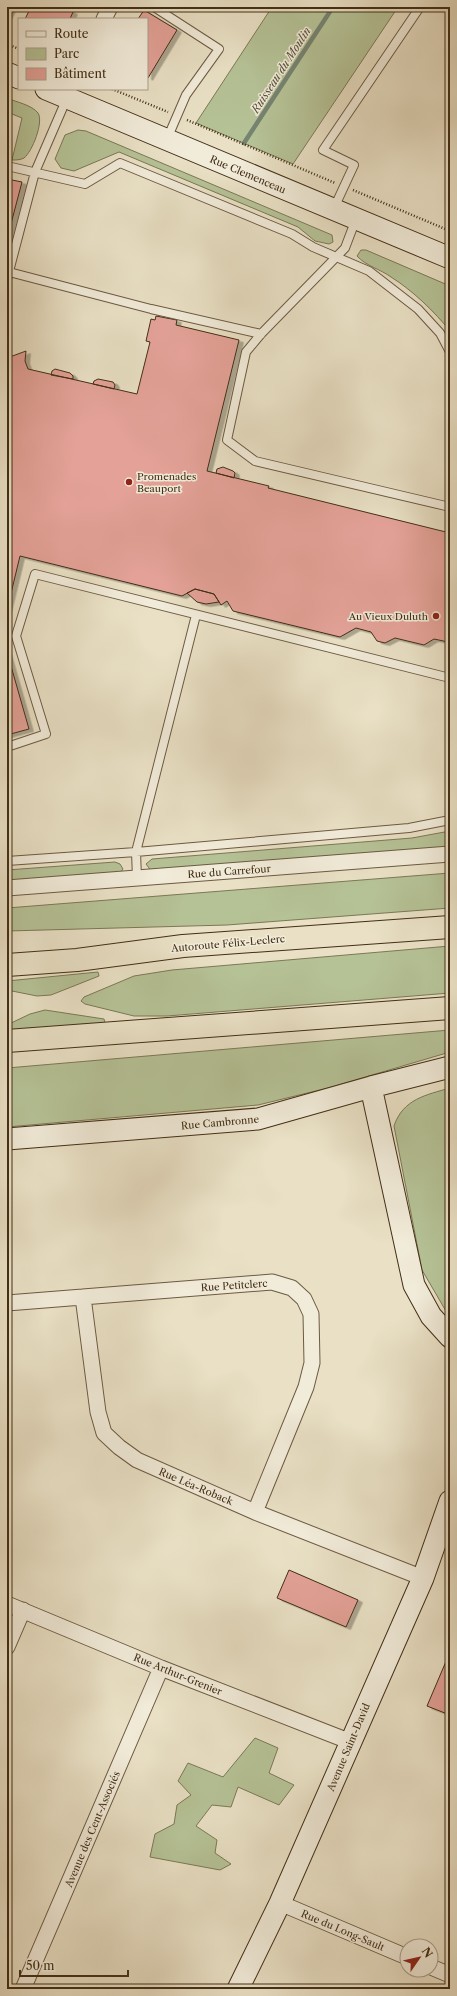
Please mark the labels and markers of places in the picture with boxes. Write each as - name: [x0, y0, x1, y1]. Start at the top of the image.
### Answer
- place label: Promenades Beauport: [137, 470, 196, 495]
- marker: Promenades Beauport: [124, 477, 134, 487]
- place label: Au Vieux Duluth: [348, 610, 429, 623]
- marker: Au Vieux Duluth: [431, 611, 441, 621]

